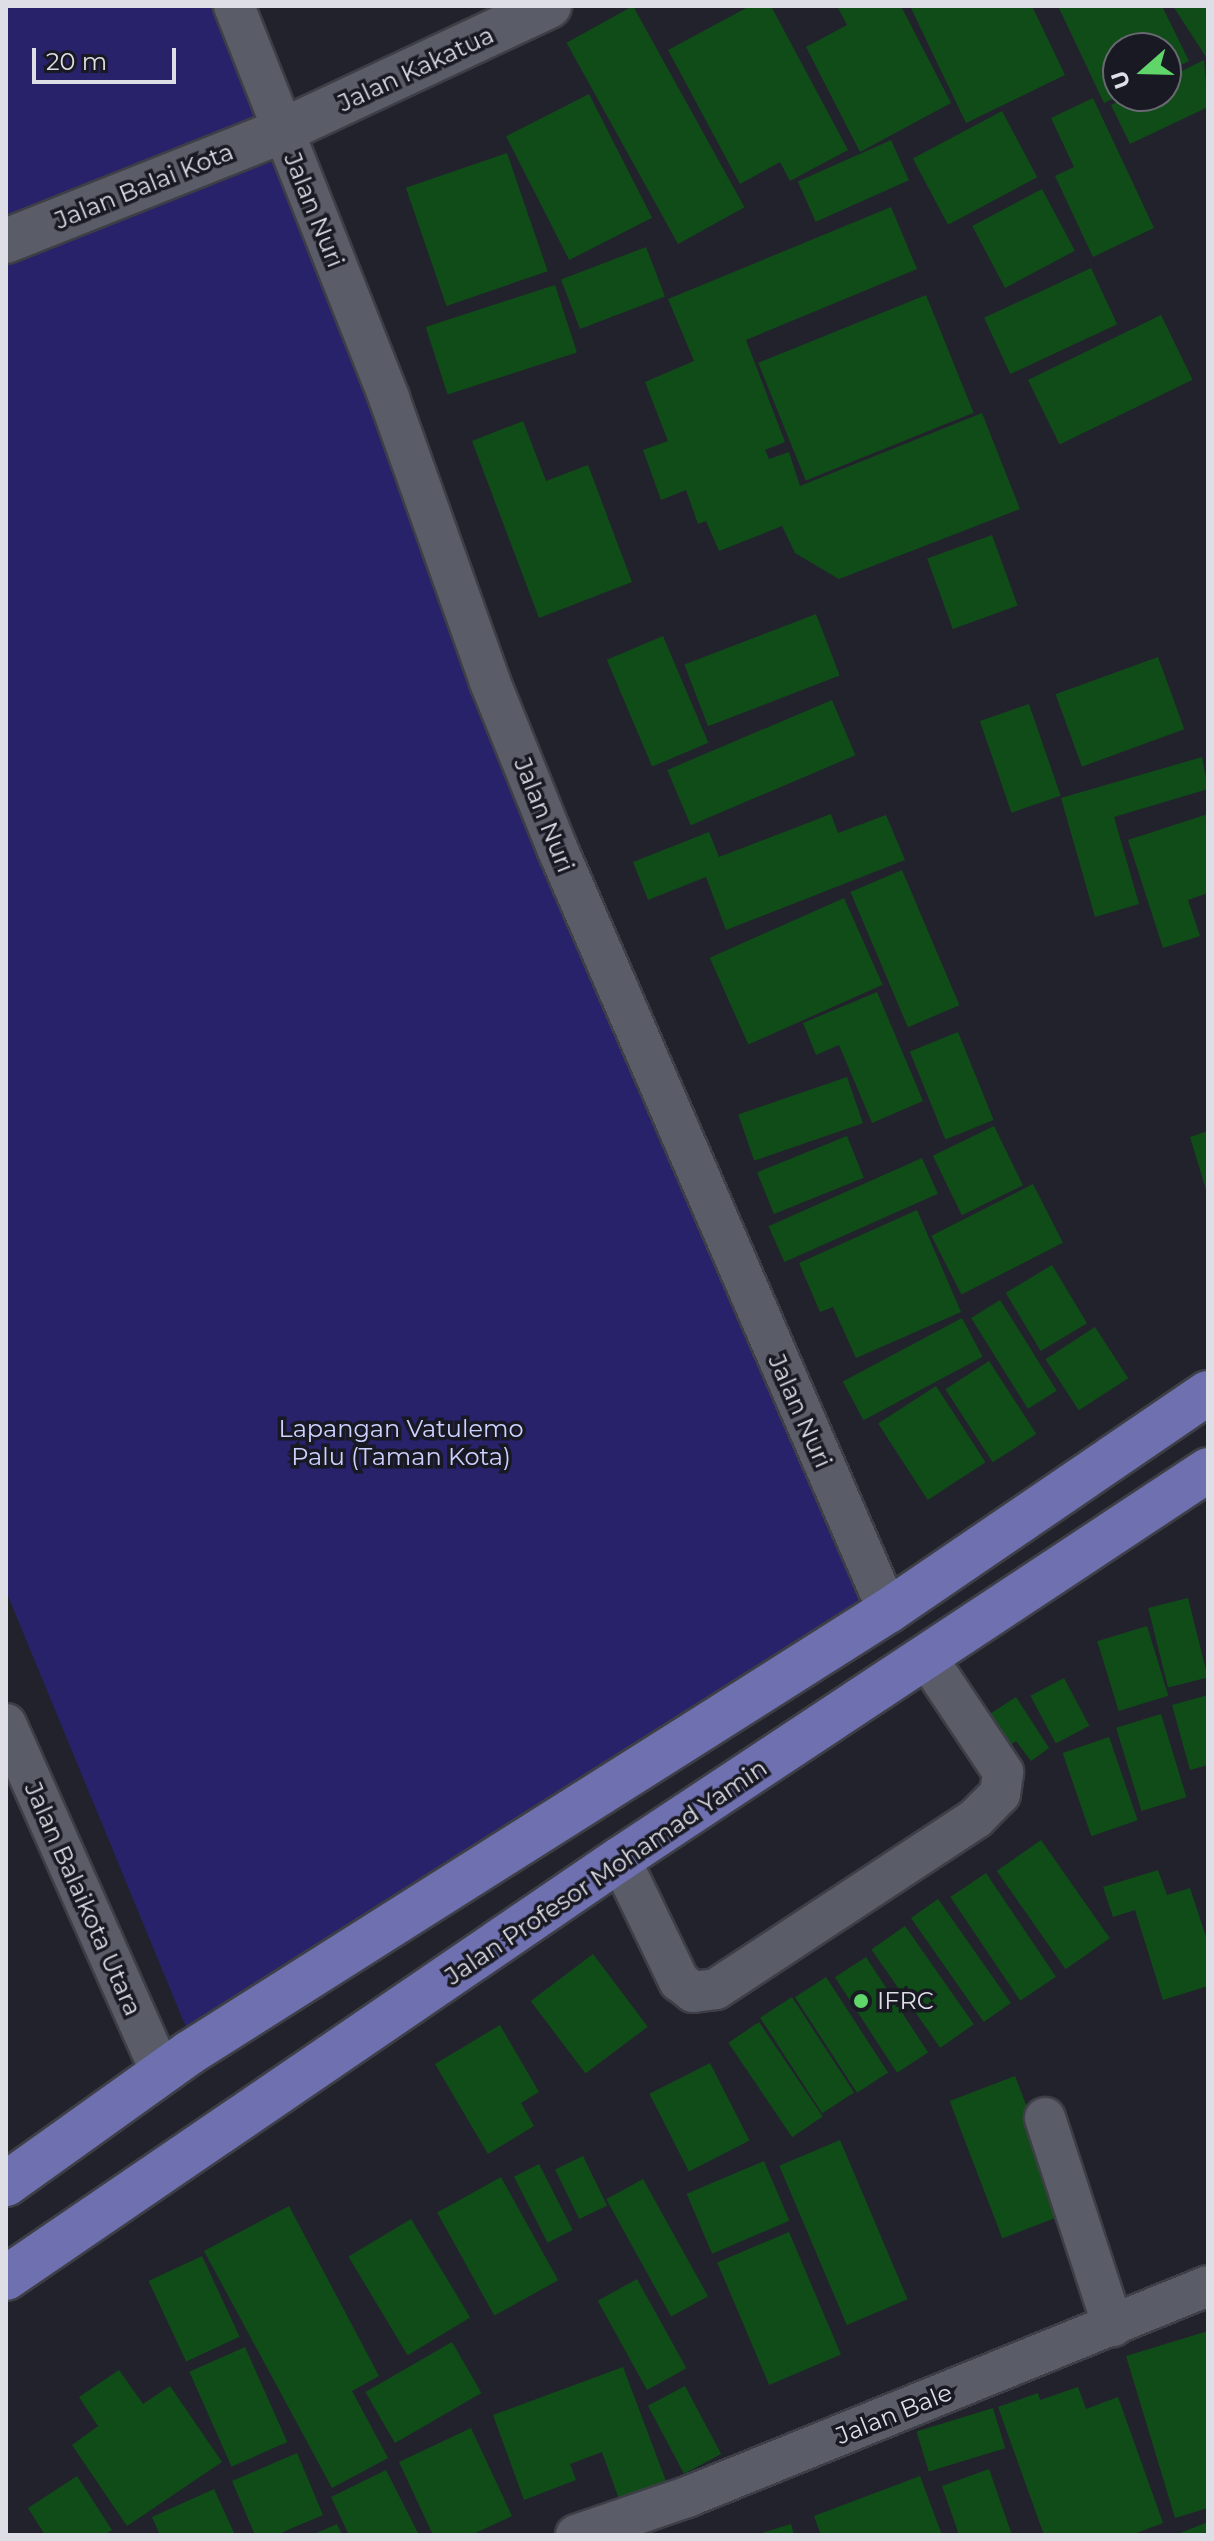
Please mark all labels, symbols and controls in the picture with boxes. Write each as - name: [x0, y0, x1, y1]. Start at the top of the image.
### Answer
- street label: Jalan Kakatua: [334, 20, 498, 118]
- scale bar: [36, 32, 180, 82]
- north arrow: [1102, 32, 1182, 112]
- text: 20 m: [46, 47, 107, 76]
- text: U: [1105, 67, 1137, 92]
- street label: Jalan Balai Kota: [51, 137, 237, 235]
- street label: Jalan Nuri: [278, 149, 350, 271]
- street label: Jalan Nuri: [508, 754, 580, 876]
- street label: Jalan Nuri: [762, 1350, 838, 1472]
- park label: Lapangan Vatulemo Palu (Taman Kota): [279, 1415, 523, 1471]
- street label: Jalan Profesor Mohamad Yamin: [440, 1753, 772, 1991]
- street label: Jalan Balaikota Utara: [18, 1778, 148, 2020]
- place label: IFRC: [877, 1987, 934, 2015]
- marker: IFRC: [852, 1992, 870, 2010]
- street label: Jalan Bale: [832, 2378, 956, 2450]

